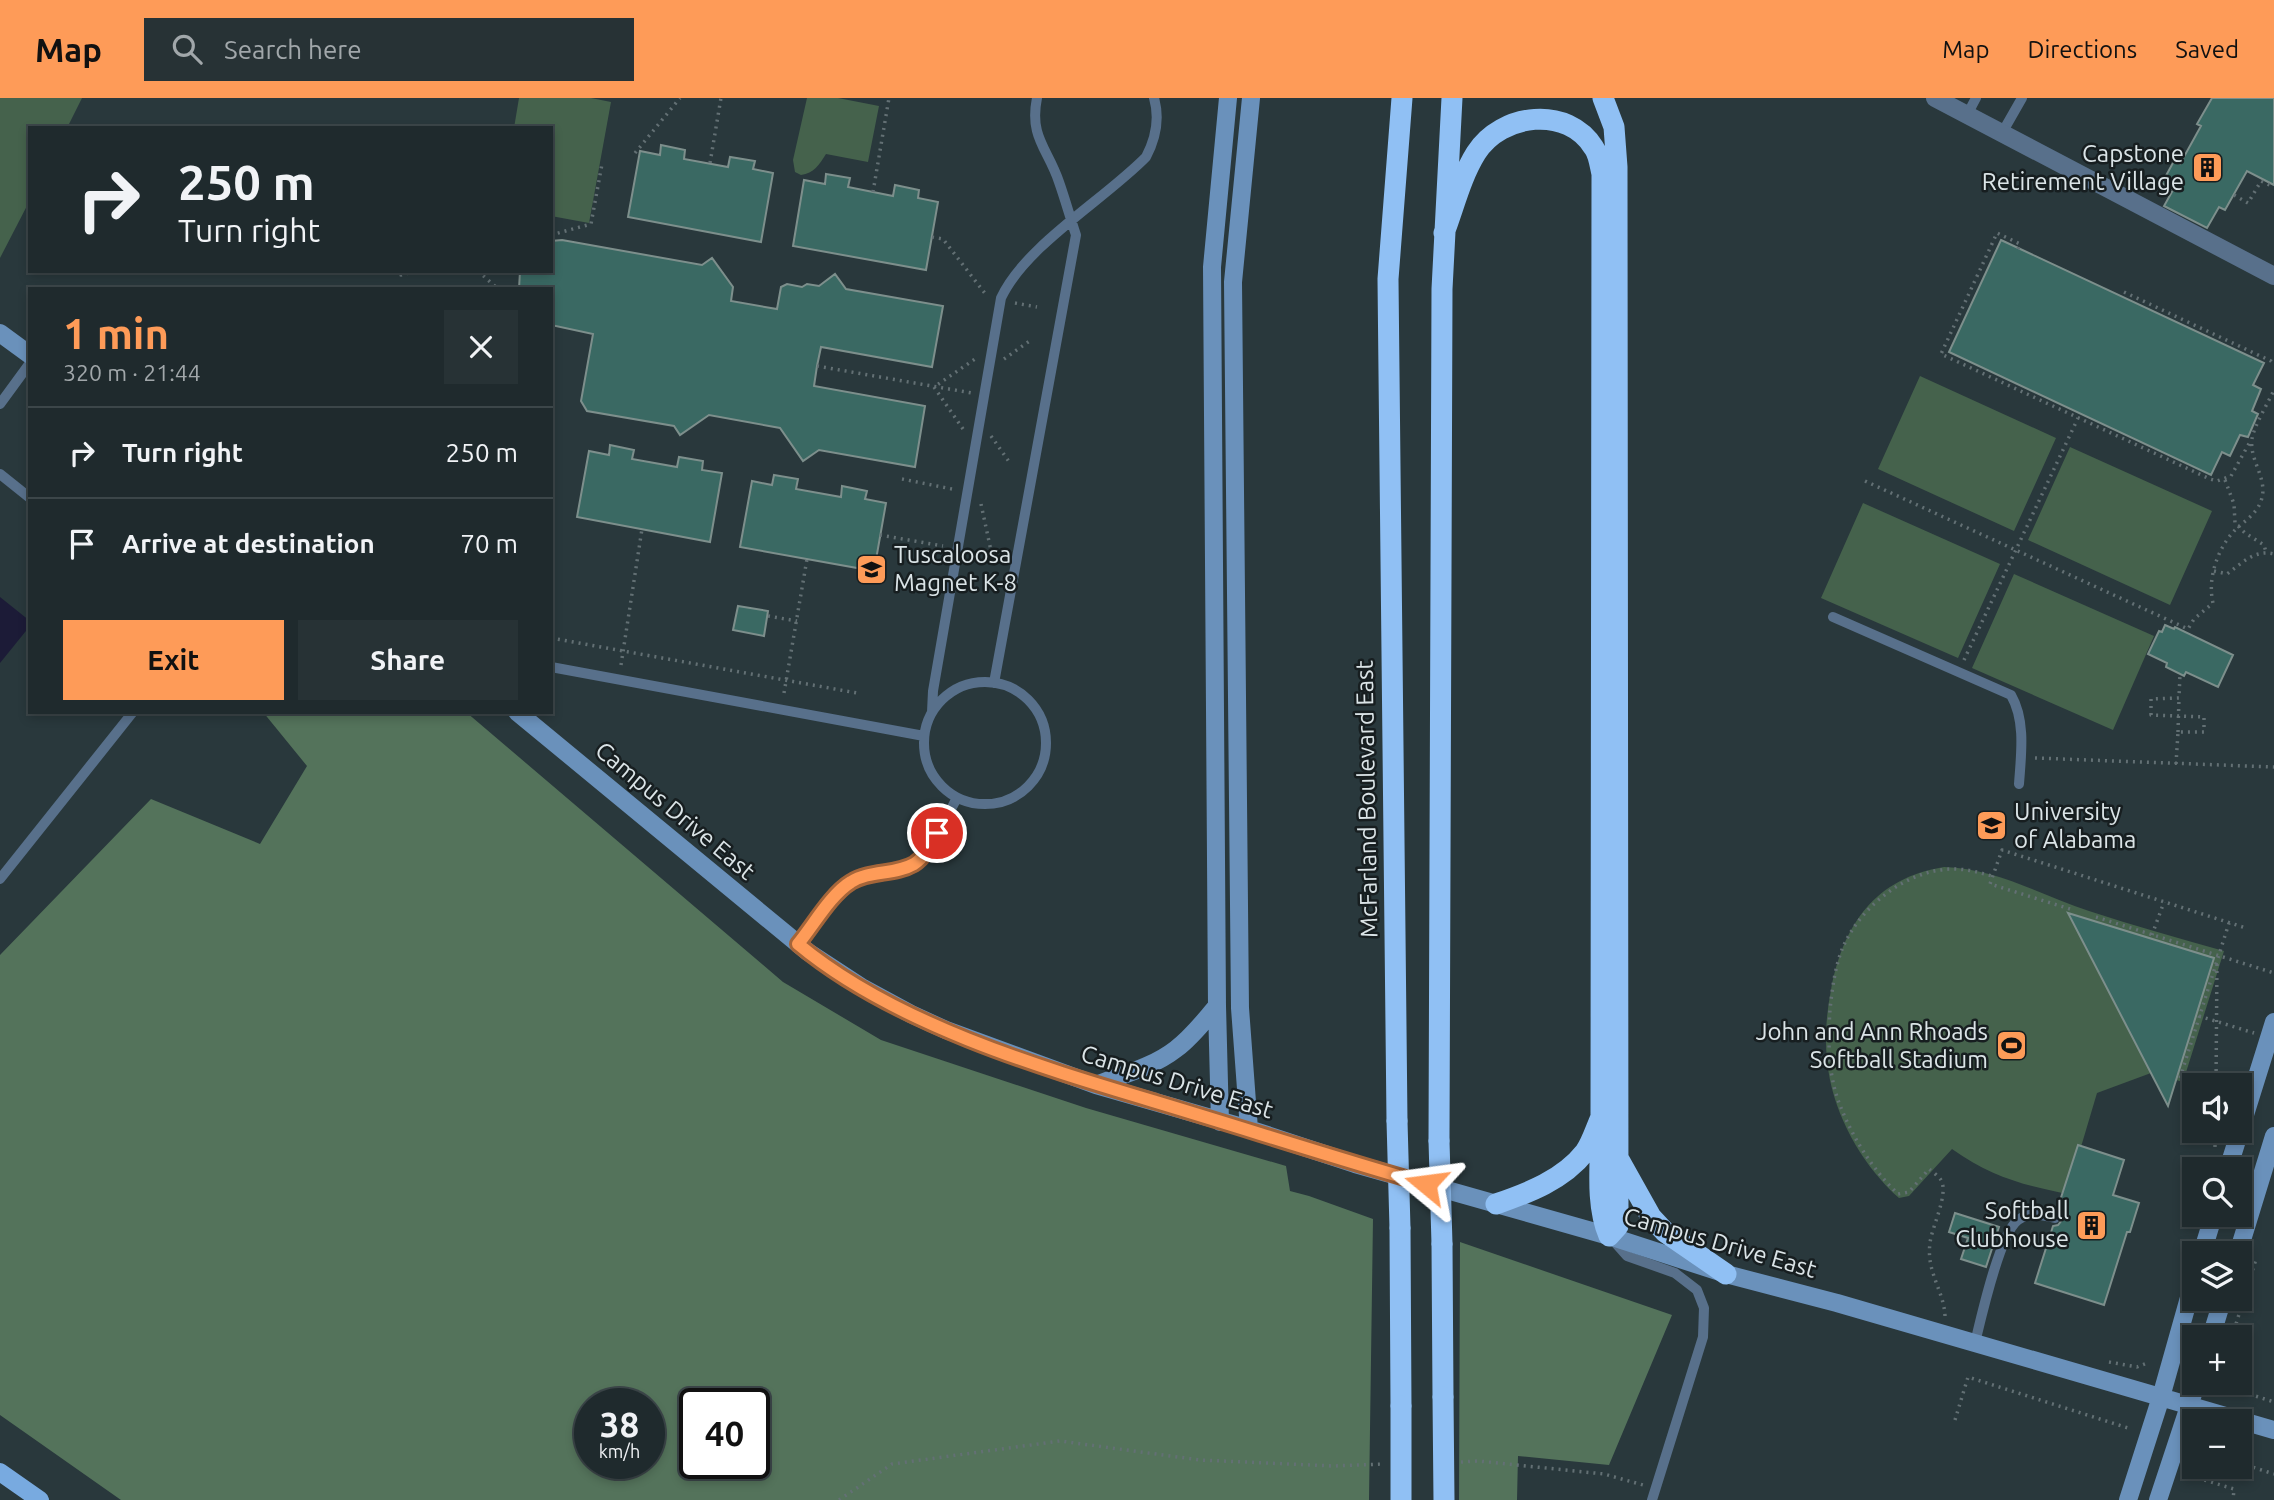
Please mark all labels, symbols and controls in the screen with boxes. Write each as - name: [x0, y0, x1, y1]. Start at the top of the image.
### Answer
- search box: [144, 18, 634, 81]
- icon: search: [168, 30, 206, 68]
- text: Map: [35, 31, 102, 68]
- text: Search here: [224, 35, 362, 64]
- text: Map: [1942, 36, 1989, 63]
- text: Directions: [2027, 36, 2137, 63]
- text: Saved: [2175, 36, 2239, 63]
- place label: Capstone Retirement Village: [1982, 140, 2184, 195]
- building icon: Capstone Retirement Village: [2190, 151, 2224, 185]
- icon: right: [63, 154, 154, 245]
- text: 250 m: [178, 154, 315, 209]
- text: Turn right: [178, 212, 320, 248]
- text: 1 min: [63, 310, 169, 357]
- button: close: [444, 310, 518, 384]
- text: 320 m · 21:44: [63, 360, 201, 385]
- icon: right: [63, 434, 101, 472]
- text: Turn right: [122, 438, 243, 467]
- text: 250 m: [446, 438, 518, 467]
- icon: arrive: [63, 525, 101, 563]
- text: Arrive at destination: [122, 529, 375, 558]
- text: 70 m: [460, 529, 518, 558]
- place label: Tuscaloosa Magnet K-8: [894, 541, 1017, 596]
- school or university icon: Tuscaloosa Magnet K-8: [854, 552, 888, 586]
- button: Exit: [63, 620, 284, 700]
- button: Share: [298, 620, 518, 700]
- street label: McFarland Boulevard East: [1351, 659, 1382, 938]
- street label: Campus Drive East: [590, 736, 761, 885]
- place label: University of Alabama: [2014, 798, 2136, 853]
- pin: [907, 803, 967, 863]
- school or university icon: University of Alabama: [1974, 809, 2008, 843]
- icon: arrive: [918, 814, 956, 852]
- place label: John and Ann Rhoads Softball Stadium: [1756, 1018, 1988, 1073]
- sports icon: John and Ann Rhoads Softball Stadium: [1994, 1029, 2028, 1063]
- street label: Campus Drive East: [1078, 1039, 1277, 1124]
- map controls: [2182, 1073, 2252, 1479]
- button: sound: [2182, 1073, 2252, 1143]
- position arrow: [1389, 1147, 1463, 1221]
- button: search: [2182, 1157, 2252, 1227]
- place label: Softball Clubhouse: [1955, 1197, 2069, 1252]
- street label: Campus Drive East: [1621, 1202, 1820, 1283]
- building icon: Softball Clubhouse: [2075, 1208, 2109, 1242]
- button: layers: [2182, 1241, 2252, 1311]
- button: +: [2182, 1325, 2252, 1395]
- speed limit sign: 40: [679, 1388, 770, 1479]
- text: 38: [600, 1404, 639, 1444]
- button: −: [2182, 1409, 2252, 1479]
- text: km/h: [599, 1441, 640, 1461]

